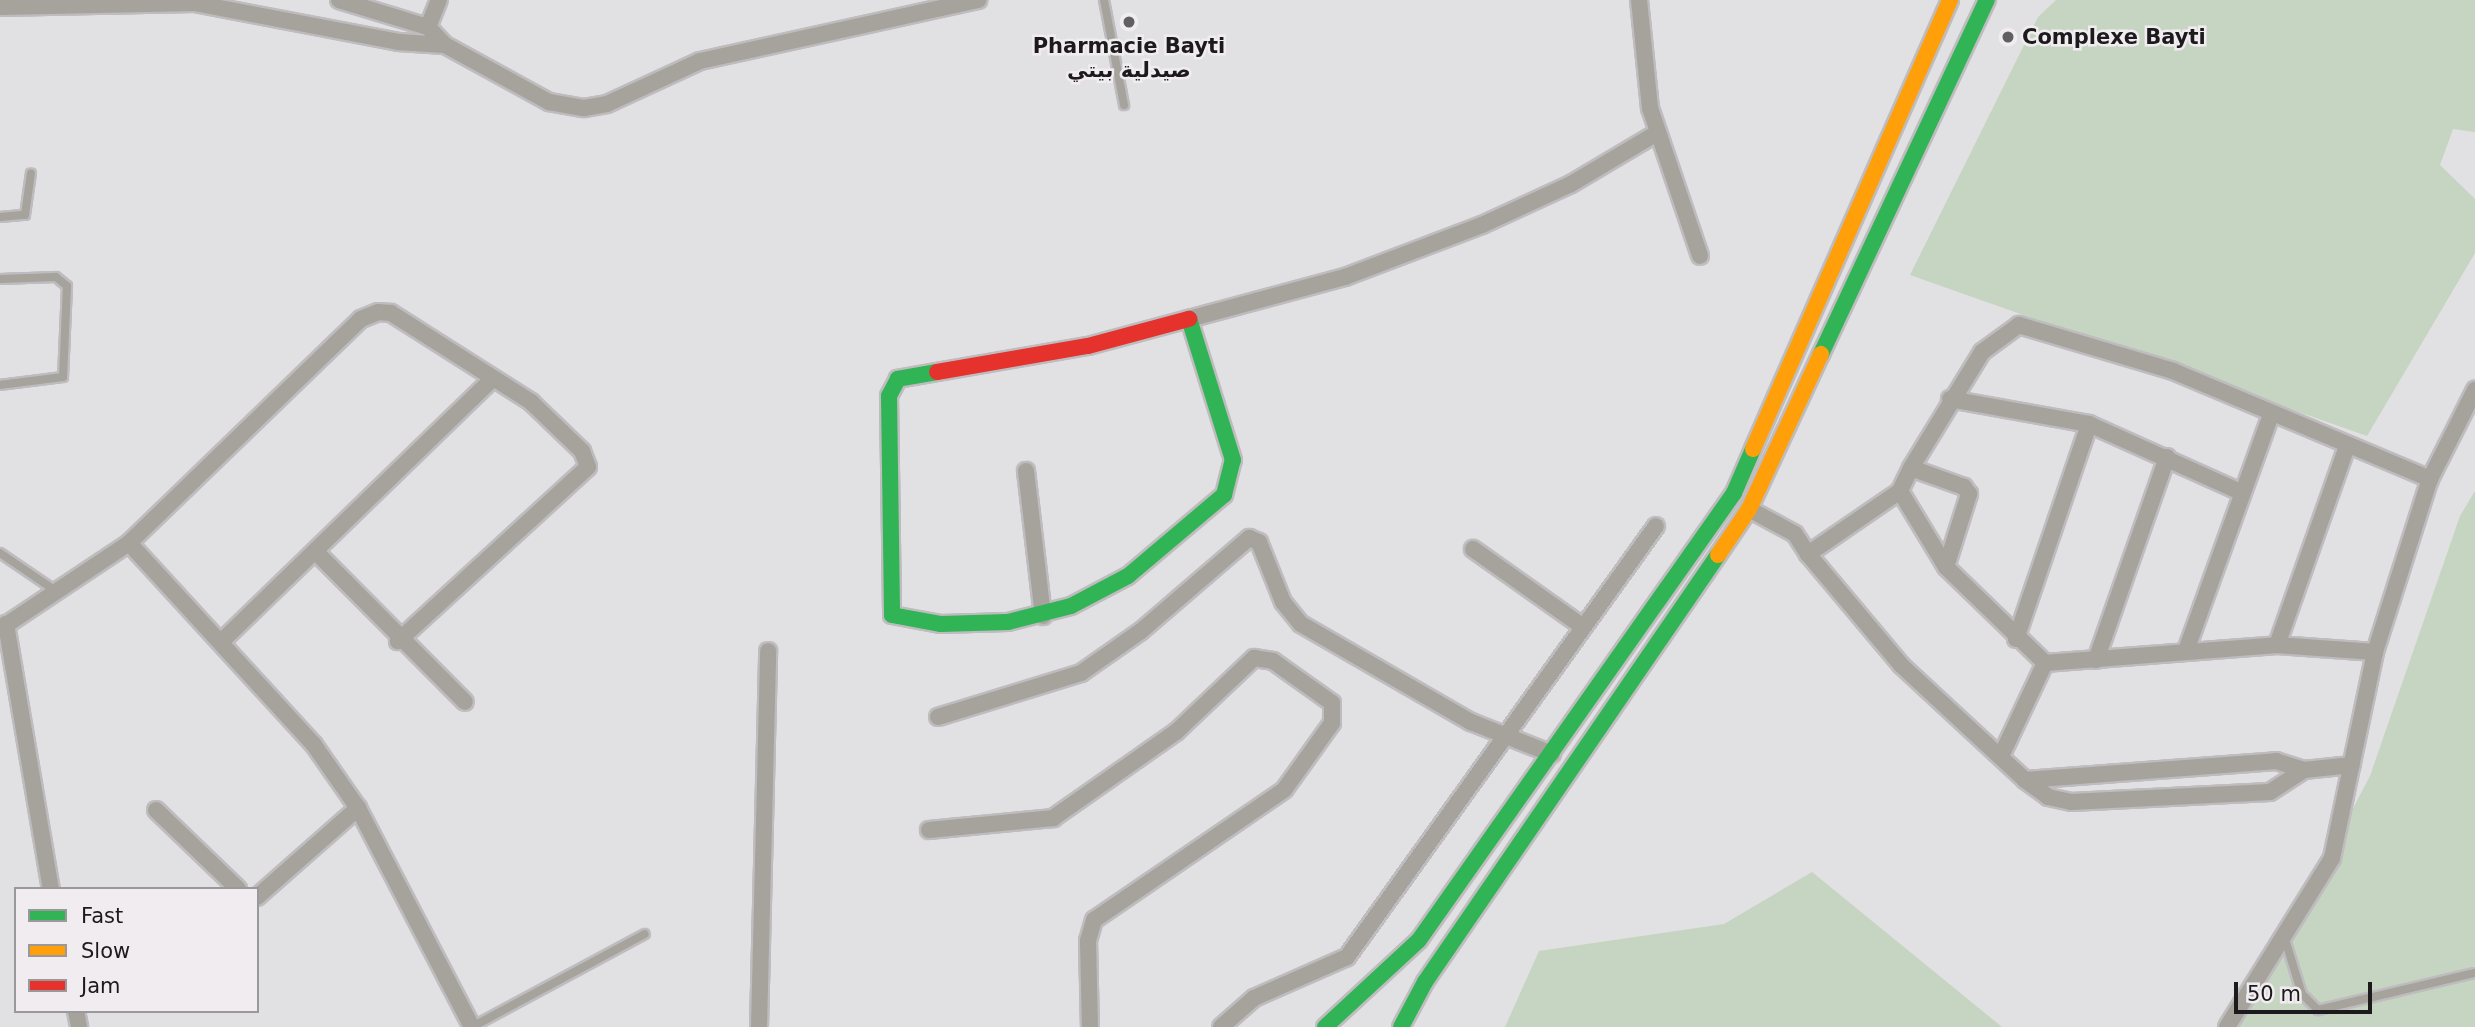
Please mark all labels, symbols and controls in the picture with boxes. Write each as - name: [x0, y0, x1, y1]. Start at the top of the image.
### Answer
- marker: Pharmacie Bayti صيدلية بيتي: [1121, 14, 1137, 30]
- place label: Complexe Bayti: [2022, 24, 2206, 50]
- marker: Complexe Bayti: [2000, 29, 2016, 45]
- place label: Pharmacie Bayti صيدلية بيتي: [1033, 33, 1225, 83]
- legend: [14, 887, 259, 1013]
- text: Fast: [81, 904, 123, 928]
- text: Slow: [81, 939, 130, 963]
- scale bar: [2237, 968, 2375, 1012]
- text: Jam: [81, 974, 121, 998]
- text: 50 m: [2247, 982, 2301, 1006]

